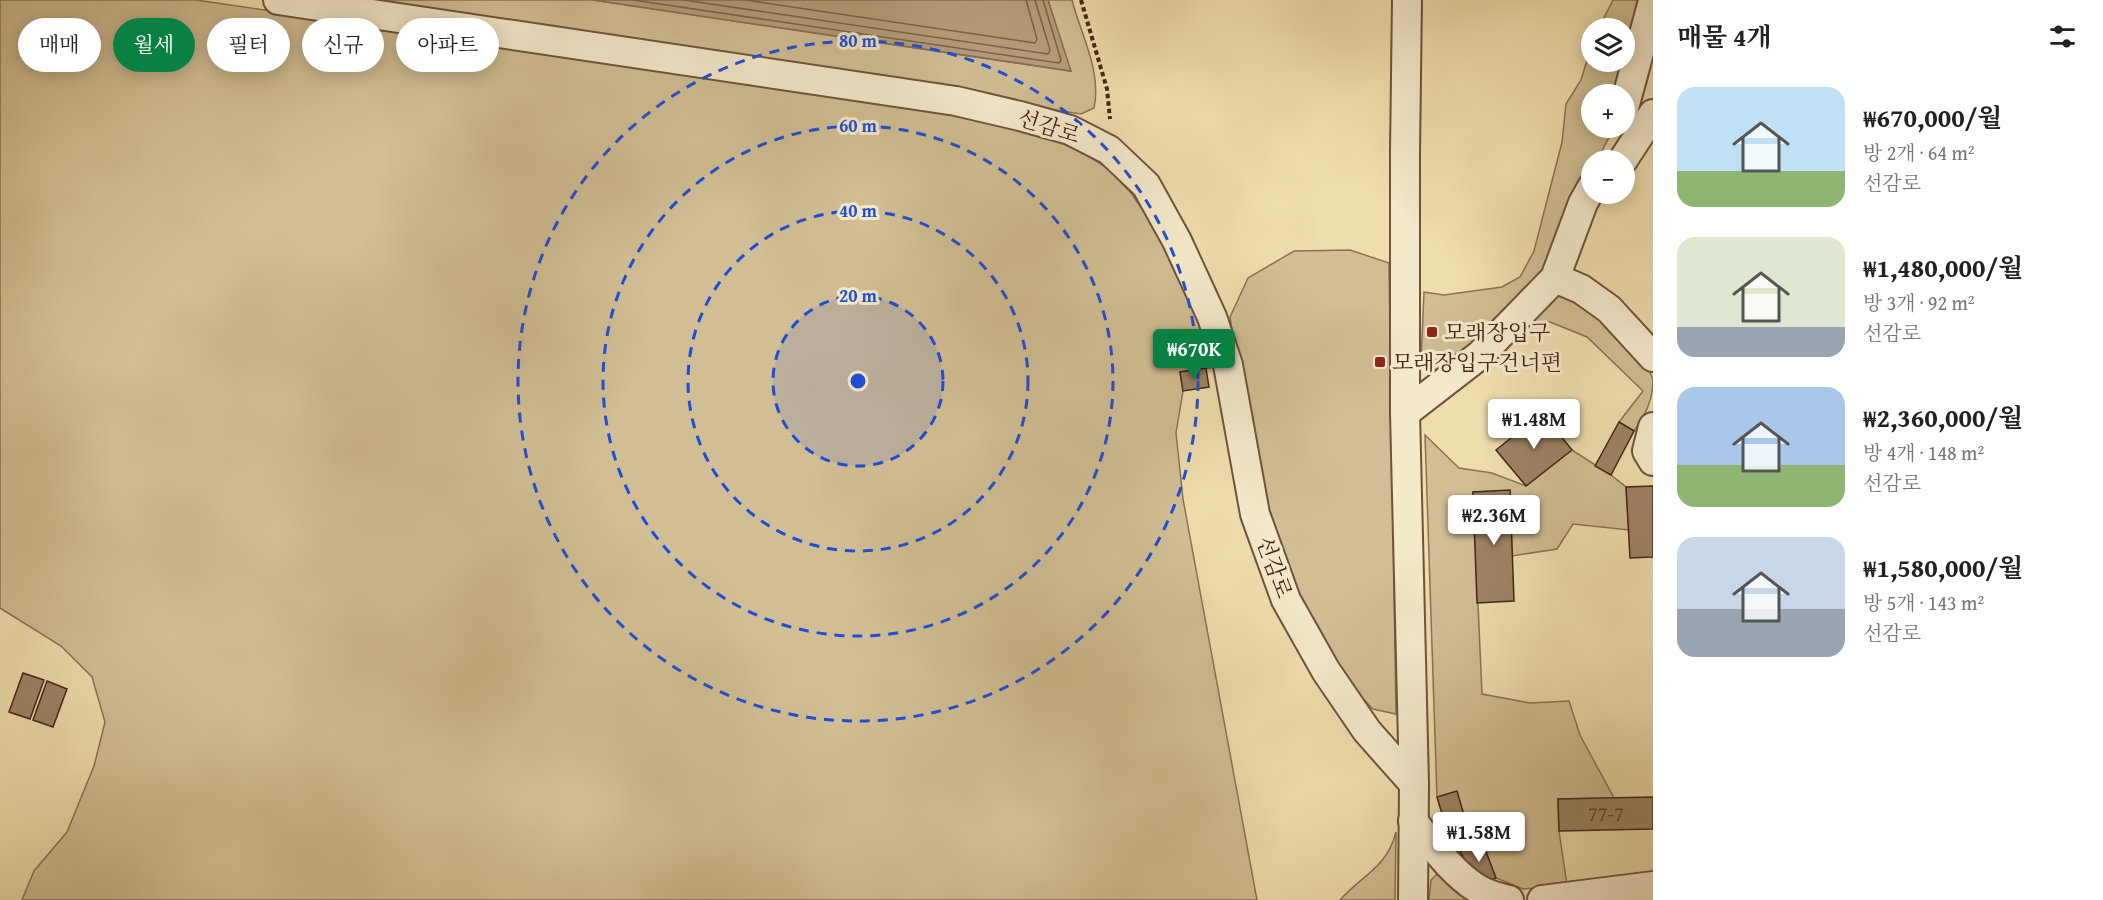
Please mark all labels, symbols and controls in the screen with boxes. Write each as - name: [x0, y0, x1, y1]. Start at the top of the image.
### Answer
- text: 매물 4개: [1677, 17, 1772, 56]
- chip: 매매: [18, 18, 101, 72]
- chip: 월세: [113, 18, 195, 72]
- chip: 필터: [207, 18, 290, 72]
- chip: 신규: [302, 18, 384, 72]
- chip: 아파트: [396, 18, 499, 72]
- map controls: [1581, 18, 1635, 204]
- button: layers: [1581, 18, 1635, 72]
- icon: filters: [2046, 20, 2079, 53]
- text: 80 m: [839, 27, 878, 54]
- button: +: [1581, 84, 1635, 138]
- text: ₩670,000/월: [1863, 98, 2002, 137]
- street label: 선감로: [1014, 101, 1084, 151]
- icon: home: [1725, 111, 1797, 183]
- text: 60 m: [839, 112, 878, 139]
- text: 방 2개 · 64 m²: [1863, 138, 1975, 167]
- button: −: [1581, 150, 1635, 204]
- text: 선감로: [1863, 168, 1921, 197]
- text: 40 m: [839, 197, 878, 224]
- text: ₩1,480,000/월: [1863, 248, 2023, 287]
- icon: home: [1725, 261, 1797, 333]
- text: 20 m: [839, 282, 878, 309]
- text: 방 3개 · 92 m²: [1863, 288, 1975, 317]
- place label: 모래장입구: [1444, 316, 1550, 348]
- text: 선감로: [1863, 318, 1921, 347]
- marker: 모래장입구: [1425, 325, 1439, 339]
- pin: ₩670K: [1152, 329, 1236, 380]
- text: ₩670K: [1167, 334, 1221, 363]
- place label: 모래장입구건너편: [1392, 346, 1562, 378]
- marker: 모래장입구건너편: [1373, 355, 1387, 369]
- centre of rings: [848, 371, 868, 391]
- text: ₩2,360,000/월: [1863, 398, 2023, 437]
- pin: ₩1.48M: [1485, 399, 1583, 450]
- text: ₩1.48M: [1502, 404, 1566, 433]
- icon: home: [1725, 411, 1797, 483]
- text: 방 4개 · 148 m²: [1863, 438, 1984, 467]
- text: 선감로: [1863, 468, 1921, 497]
- pin: ₩2.36M: [1445, 495, 1543, 546]
- text: ₩2.36M: [1462, 500, 1526, 529]
- street label: 선감로: [1249, 532, 1301, 602]
- text: ₩1,580,000/월: [1863, 548, 2023, 587]
- icon: home: [1725, 561, 1797, 633]
- text: 방 5개 · 143 m²: [1863, 588, 1984, 617]
- text: 선감로: [1863, 618, 1921, 647]
- house number: 77-7: [1588, 799, 1624, 828]
- pin: ₩1.58M: [1430, 812, 1528, 863]
- text: ₩1.58M: [1447, 817, 1511, 846]

